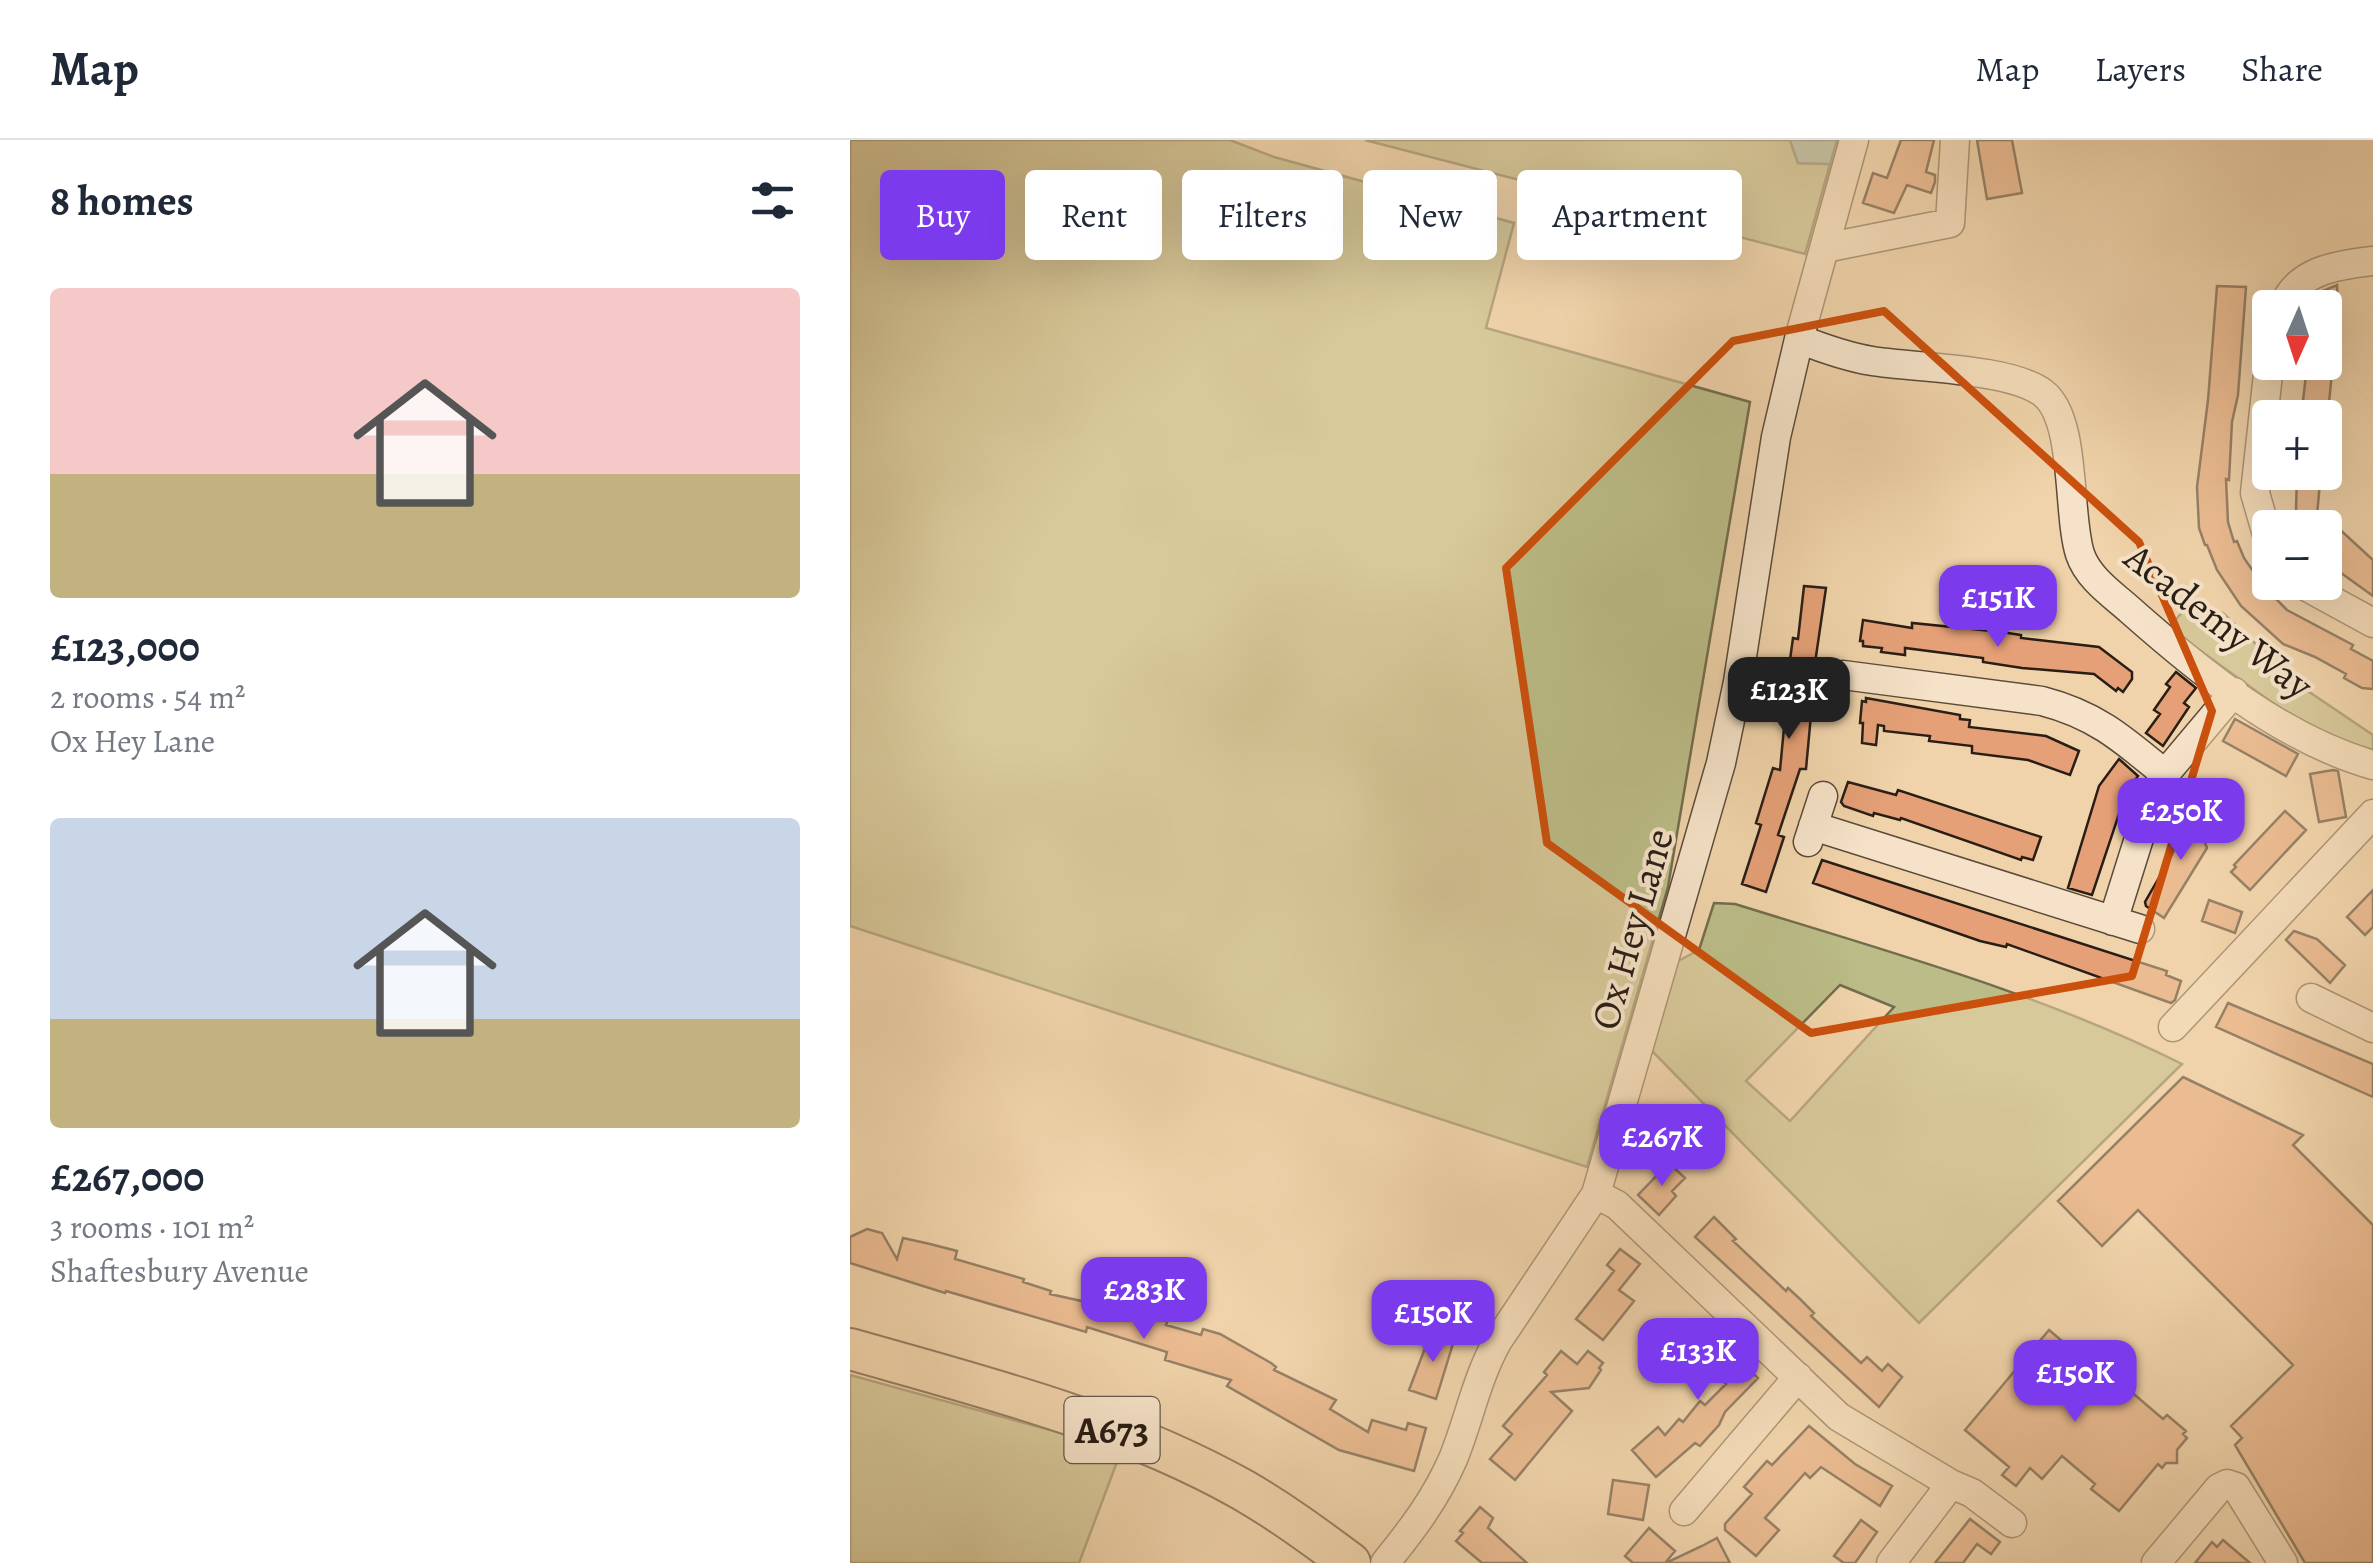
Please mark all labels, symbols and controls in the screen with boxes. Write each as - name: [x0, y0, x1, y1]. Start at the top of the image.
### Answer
- text: Map: [50, 36, 139, 102]
- text: Map: [1975, 45, 2039, 93]
- text: Layers: [2094, 45, 2186, 93]
- text: Share: [2241, 45, 2323, 93]
- chip: Buy: [880, 170, 1005, 260]
- chip: Rent: [1025, 170, 1162, 260]
- chip: Filters: [1182, 170, 1343, 260]
- chip: New: [1363, 170, 1497, 260]
- chip: Apartment: [1517, 170, 1742, 260]
- text: 8 homes: [50, 172, 194, 229]
- icon: filters: [745, 173, 800, 228]
- north arrow: [2252, 290, 2342, 380]
- map controls: [2252, 290, 2342, 600]
- icon: home: [335, 353, 515, 533]
- button: +: [2252, 400, 2342, 490]
- button: −: [2252, 510, 2342, 600]
- street label: Academy Way: [2112, 529, 2326, 713]
- pin: £151K: [1928, 565, 2068, 650]
- text: £151K: [1961, 575, 2035, 619]
- text: £123,000: [50, 618, 200, 675]
- pin: £123K: [1719, 657, 1859, 742]
- text: £123K: [1750, 667, 1828, 711]
- text: 2 rooms · 54 m²: [50, 675, 246, 719]
- text: Ox Hey Lane: [50, 719, 215, 763]
- pin: £250K: [2111, 778, 2251, 863]
- text: £250K: [2140, 788, 2222, 832]
- street label: Ox Hey Lane: [1577, 822, 1687, 1036]
- icon: home: [335, 883, 515, 1063]
- pin: £267K: [1592, 1104, 1732, 1189]
- text: £267K: [1621, 1114, 1703, 1158]
- text: £267,000: [50, 1148, 204, 1205]
- text: 3 rooms · 101 m²: [50, 1205, 254, 1249]
- text: Shaftesbury Avenue: [50, 1249, 309, 1293]
- pin: £283K: [1074, 1257, 1214, 1342]
- text: £283K: [1103, 1267, 1185, 1311]
- pin: £150K: [1363, 1280, 1503, 1365]
- text: £150K: [1394, 1290, 1472, 1334]
- pin: £133K: [1628, 1318, 1768, 1403]
- text: £133K: [1660, 1328, 1736, 1372]
- pin: £150K: [2005, 1340, 2145, 1425]
- text: £150K: [2036, 1350, 2114, 1394]
- road number: A673: [1064, 1397, 1160, 1463]

